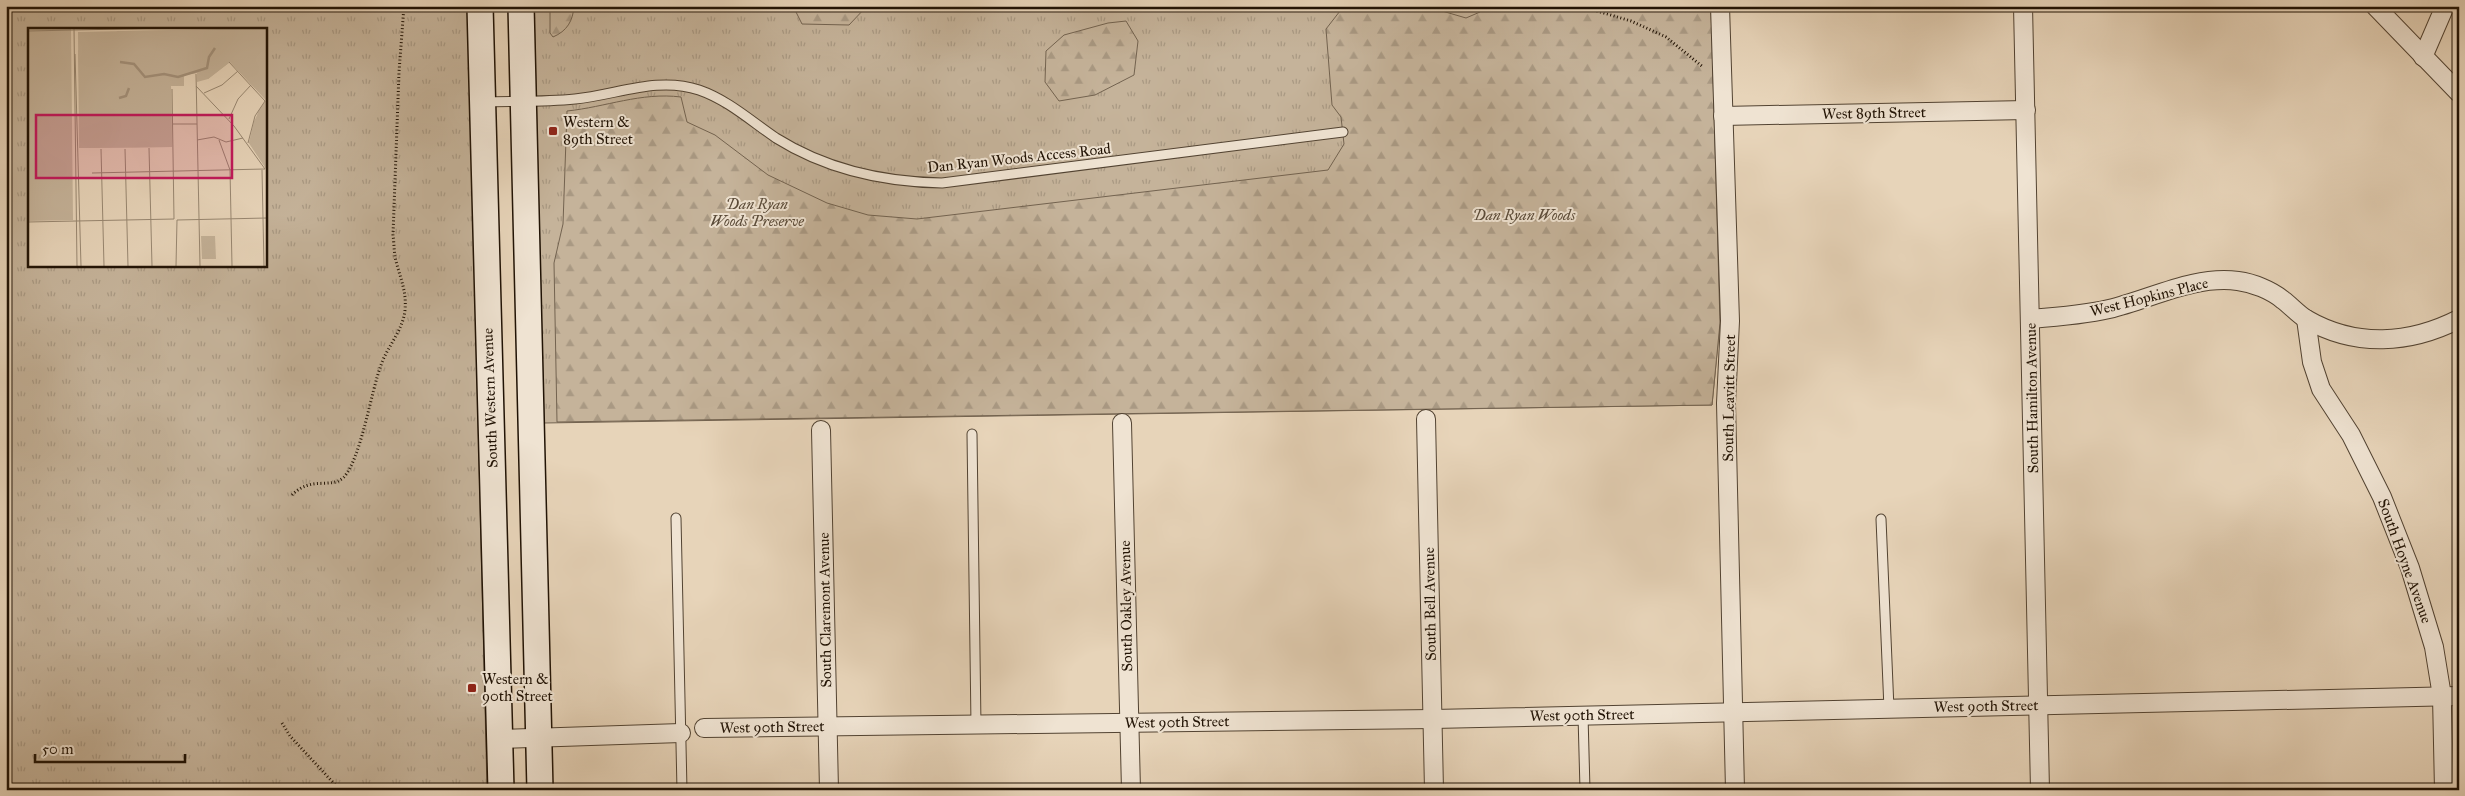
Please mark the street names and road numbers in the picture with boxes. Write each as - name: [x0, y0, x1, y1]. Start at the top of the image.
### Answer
- street label: West 89th Street: [1822, 103, 1927, 123]
- street label: Dan Ryan Woods Access Road: [926, 139, 1112, 177]
- street label: West Hopkins Place: [2088, 274, 2210, 320]
- street label: South Hamilton Avenue: [2022, 323, 2042, 473]
- street label: South Western Avenue: [479, 328, 501, 468]
- street label: South Leavitt Street: [1719, 334, 1739, 462]
- street label: South Hoyne Avenue: [2374, 496, 2436, 626]
- street label: South Claremont Avenue: [815, 532, 835, 688]
- street label: South Oakley Avenue: [1116, 540, 1136, 672]
- street label: South Bell Avenue: [1420, 547, 1440, 661]
- street label: West 90th Street: [1933, 696, 2039, 716]
- street label: West 90th Street: [1529, 705, 1635, 725]
- street label: West 90th Street: [1124, 712, 1230, 732]
- street label: West 90th Street: [719, 717, 825, 737]

